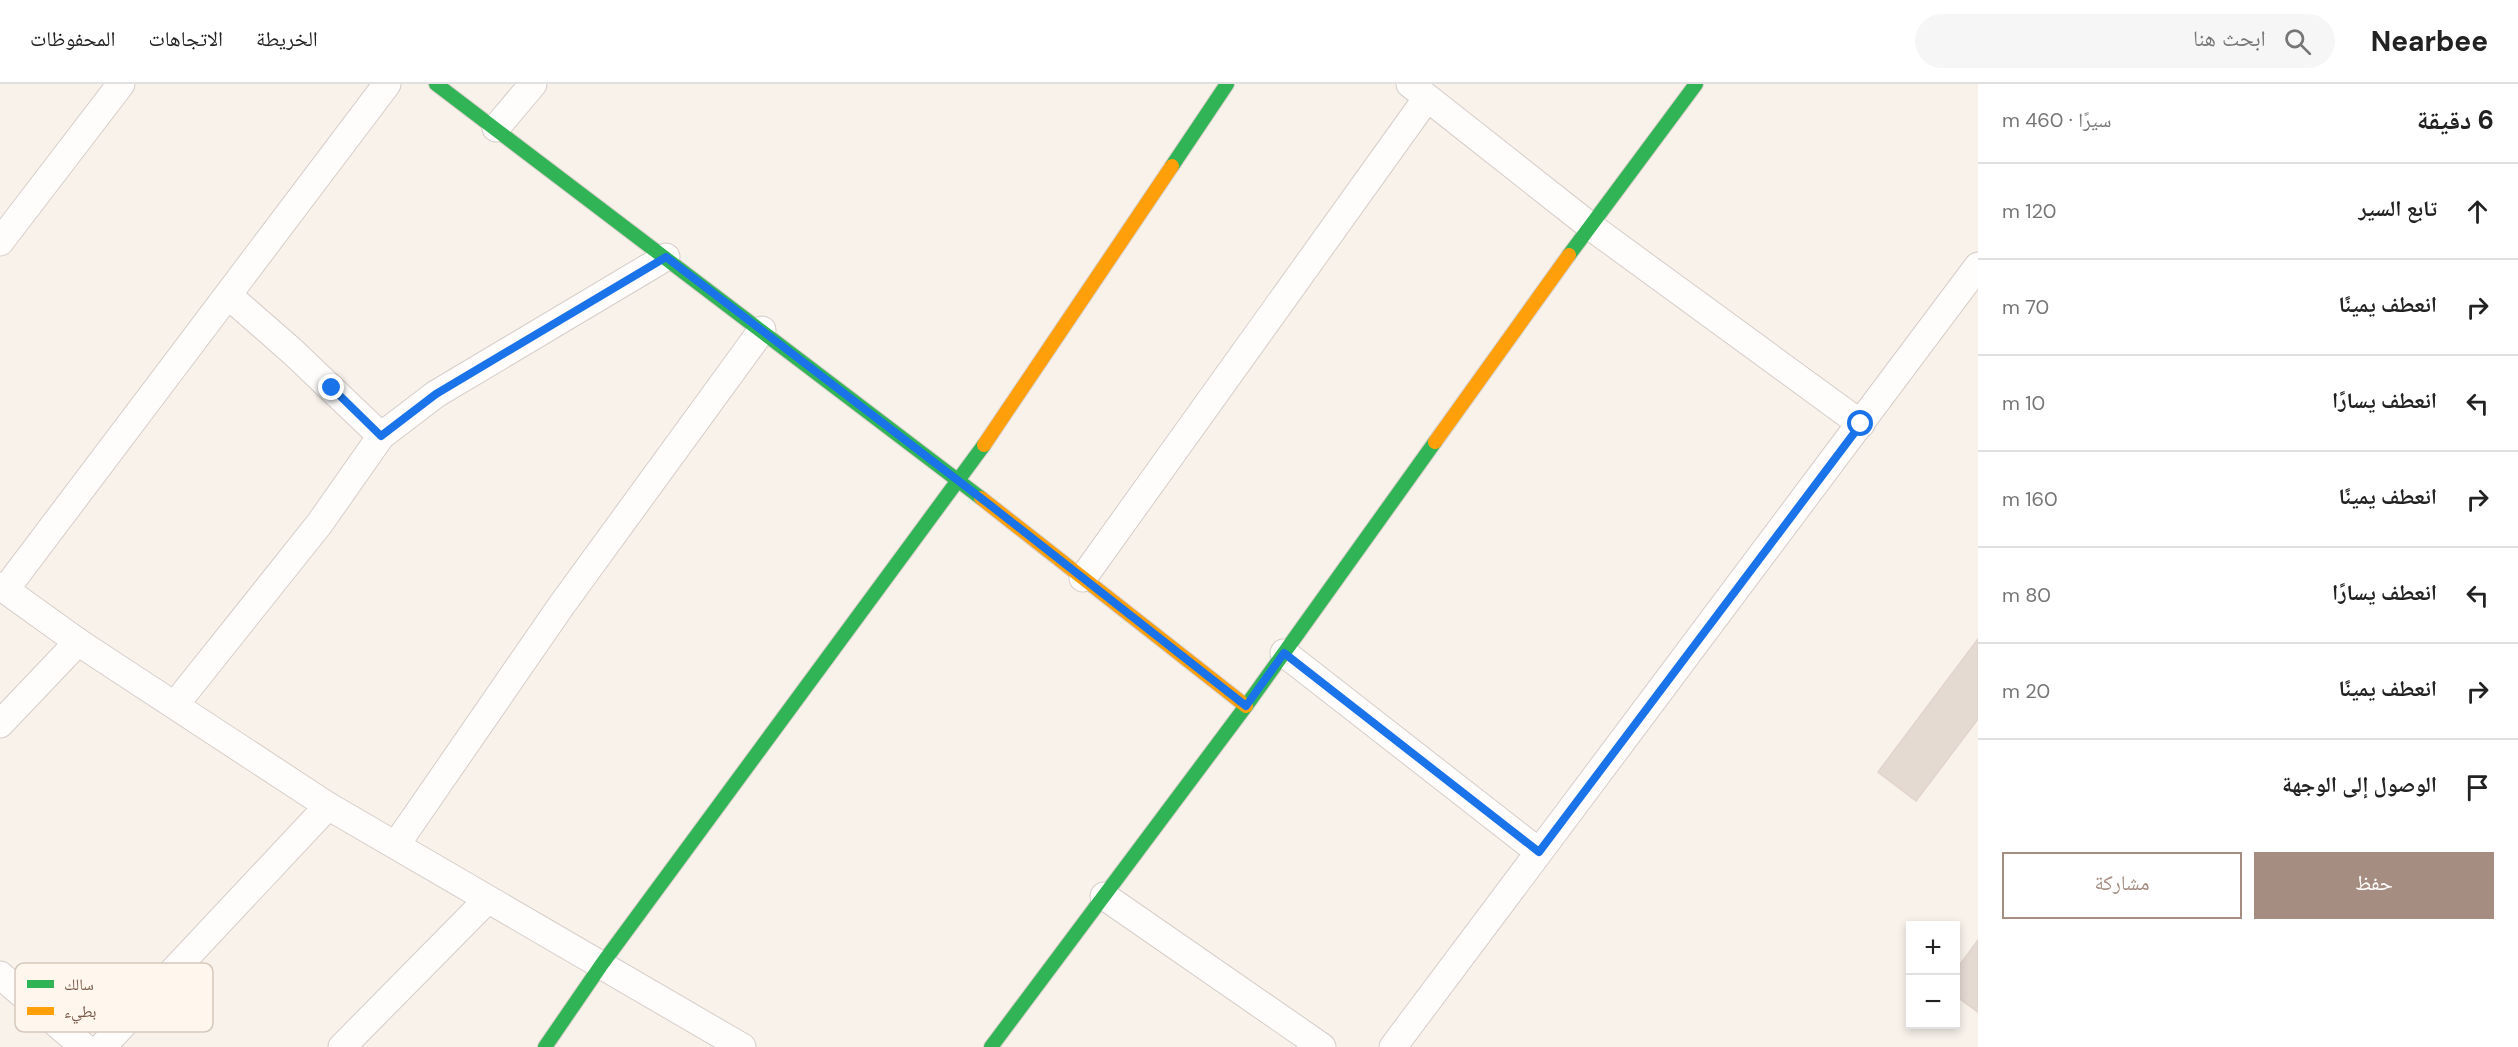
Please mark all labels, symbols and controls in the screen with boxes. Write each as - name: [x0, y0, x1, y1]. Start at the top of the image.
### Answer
- search box: [1915, 14, 2335, 68]
- text: Nearbee: [2371, 23, 2488, 60]
- text: ابحث هنا: [2193, 24, 2266, 53]
- text: المحفوظات: [30, 25, 115, 53]
- text: الاتجاهات: [148, 25, 223, 53]
- text: الخريطة: [256, 25, 318, 53]
- icon: search: [2281, 25, 2314, 58]
- text: 6 دقيقة: [2417, 103, 2494, 137]
- text: سيرًا · 460 m: [2002, 107, 2111, 133]
- text: تابع السير: [2358, 194, 2437, 223]
- icon: ahead: [2461, 195, 2494, 228]
- text: 120 m: [2002, 198, 2056, 224]
- text: انعطف يمينًا: [2339, 290, 2437, 319]
- icon: right: [2461, 291, 2494, 324]
- text: 70 m: [2002, 294, 2049, 320]
- route end: [318, 374, 344, 400]
- text: انعطف يسارًا: [2332, 386, 2437, 415]
- icon: left: [2461, 387, 2494, 420]
- text: 10 m: [2002, 390, 2045, 416]
- route start: [1847, 410, 1873, 436]
- text: انعطف يمينًا: [2339, 482, 2437, 511]
- icon: right: [2461, 483, 2494, 516]
- text: 160 m: [2002, 486, 2058, 512]
- text: انعطف يسارًا: [2332, 578, 2437, 607]
- icon: left: [2461, 579, 2494, 612]
- text: 80 m: [2002, 582, 2051, 608]
- text: انعطف يمينًا: [2339, 674, 2437, 703]
- icon: right: [2461, 675, 2494, 708]
- text: 20 m: [2002, 678, 2050, 704]
- text: الوصول إلى الوجهة: [2282, 770, 2437, 799]
- icon: arrive: [2461, 771, 2494, 804]
- button: مشاركة: [2002, 852, 2242, 919]
- button: حفظ: [2254, 852, 2494, 919]
- map controls: [1906, 921, 1960, 1029]
- button: +: [1906, 921, 1960, 975]
- legend: [15, 963, 213, 1032]
- text: سالك: [64, 974, 94, 995]
- button: −: [1906, 975, 1960, 1029]
- text: بطيء: [64, 1001, 96, 1024]

